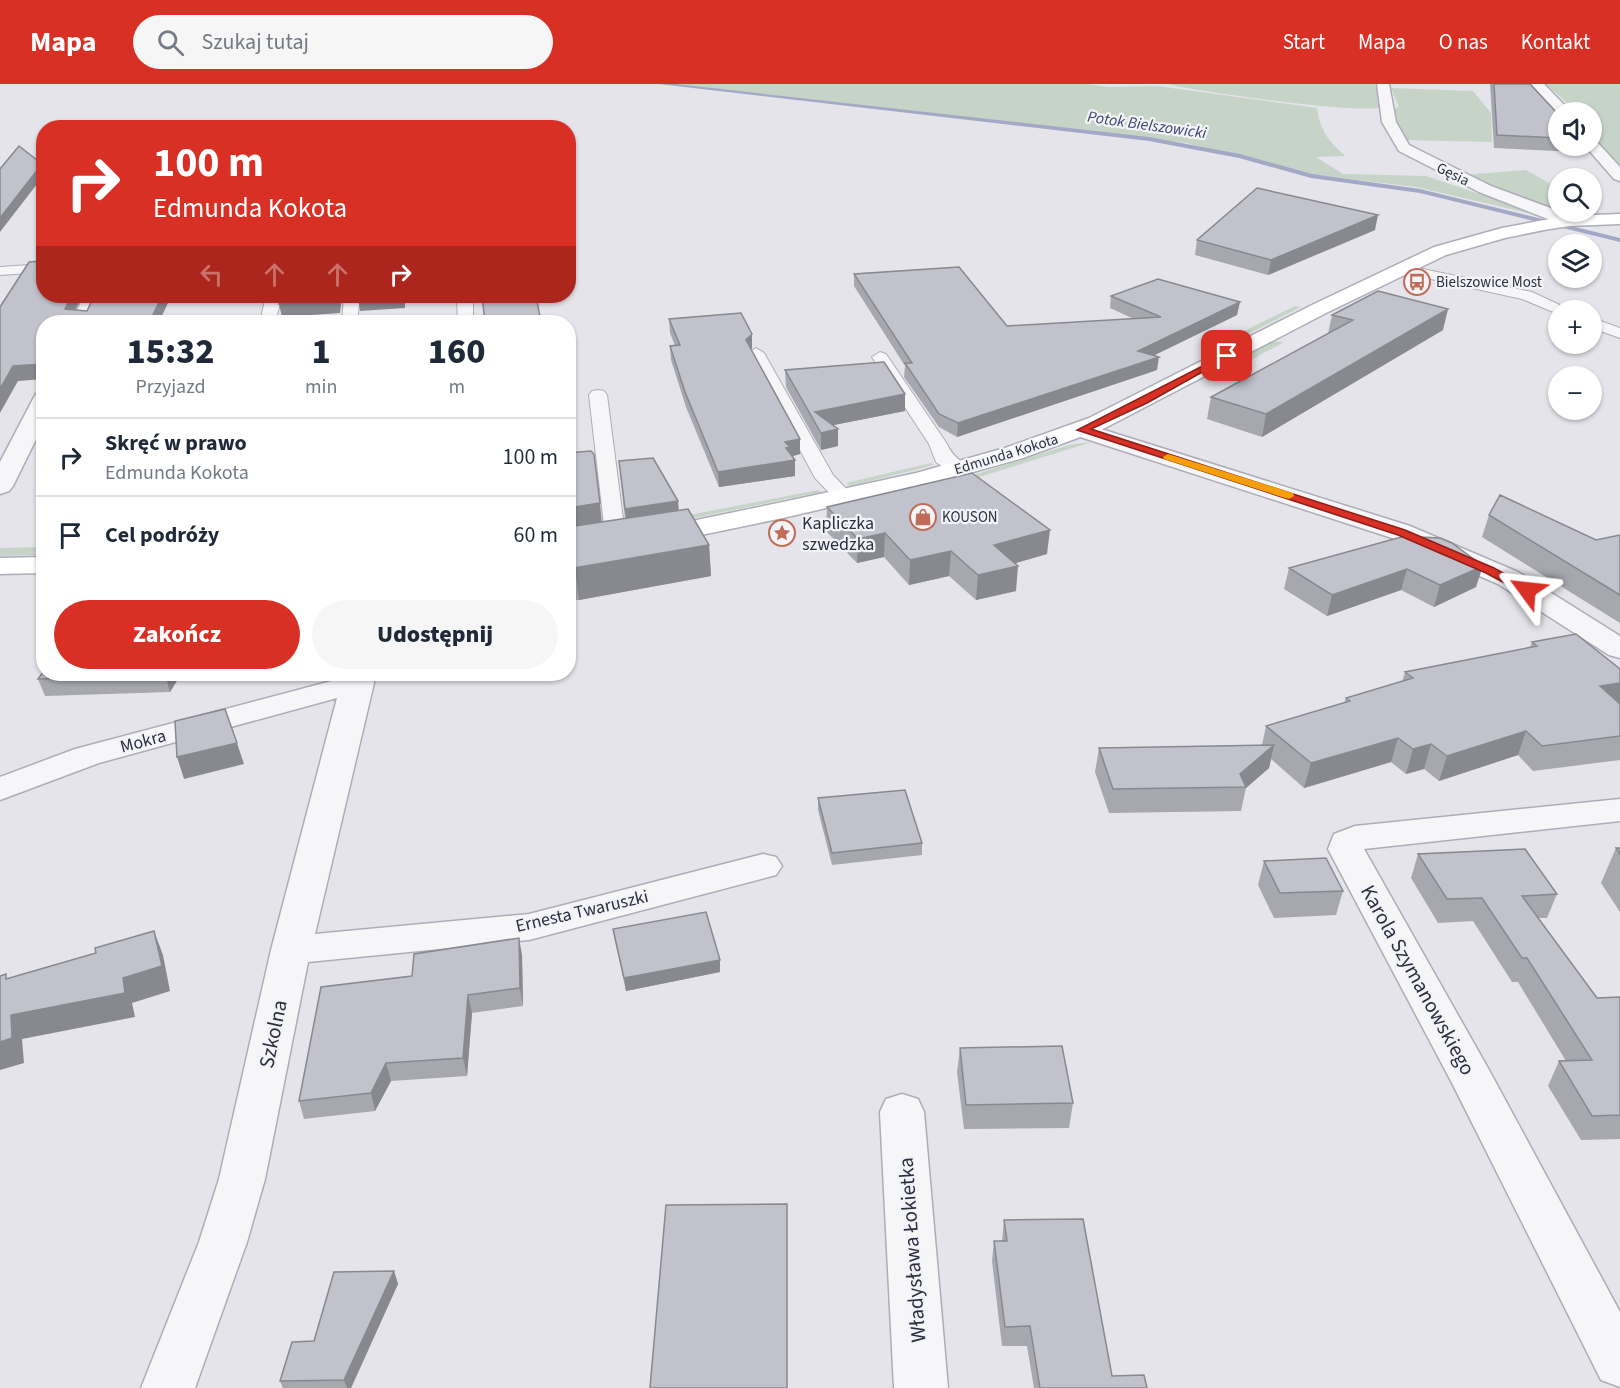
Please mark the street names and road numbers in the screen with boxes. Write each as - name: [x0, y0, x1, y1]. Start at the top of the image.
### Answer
- street label: Gęsia: [1433, 158, 1473, 191]
- street label: Edmunda Kokota: [952, 429, 1061, 480]
- street label: Mokra: [117, 723, 169, 760]
- street label: Karola Szymanowskiego: [1353, 879, 1483, 1081]
- street label: Ernesta Twaruszki: [513, 884, 651, 939]
- street label: Szkolna: [251, 997, 295, 1071]
- street label: Władysława Łokietka: [891, 1156, 933, 1344]

